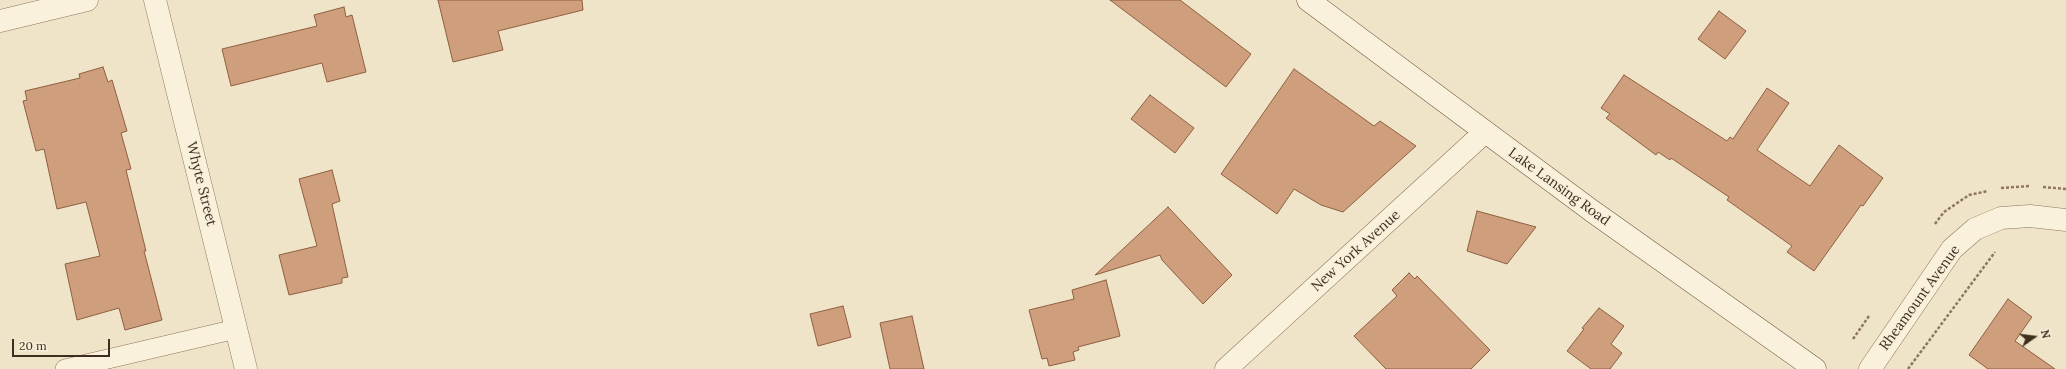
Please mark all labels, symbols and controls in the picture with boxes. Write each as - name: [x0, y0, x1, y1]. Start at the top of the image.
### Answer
- street label: Whyte Street: [182, 140, 220, 228]
- street label: Lake Lansing Road: [1505, 145, 1613, 229]
- street label: New York Avenue: [1308, 207, 1404, 295]
- street label: Rheamount Avenue: [1876, 242, 1964, 354]
- north arrow: [2014, 317, 2054, 357]
- text: N: [2038, 328, 2053, 340]
- scale bar: [14, 331, 112, 357]
- text: 20 m: [19, 338, 47, 353]

